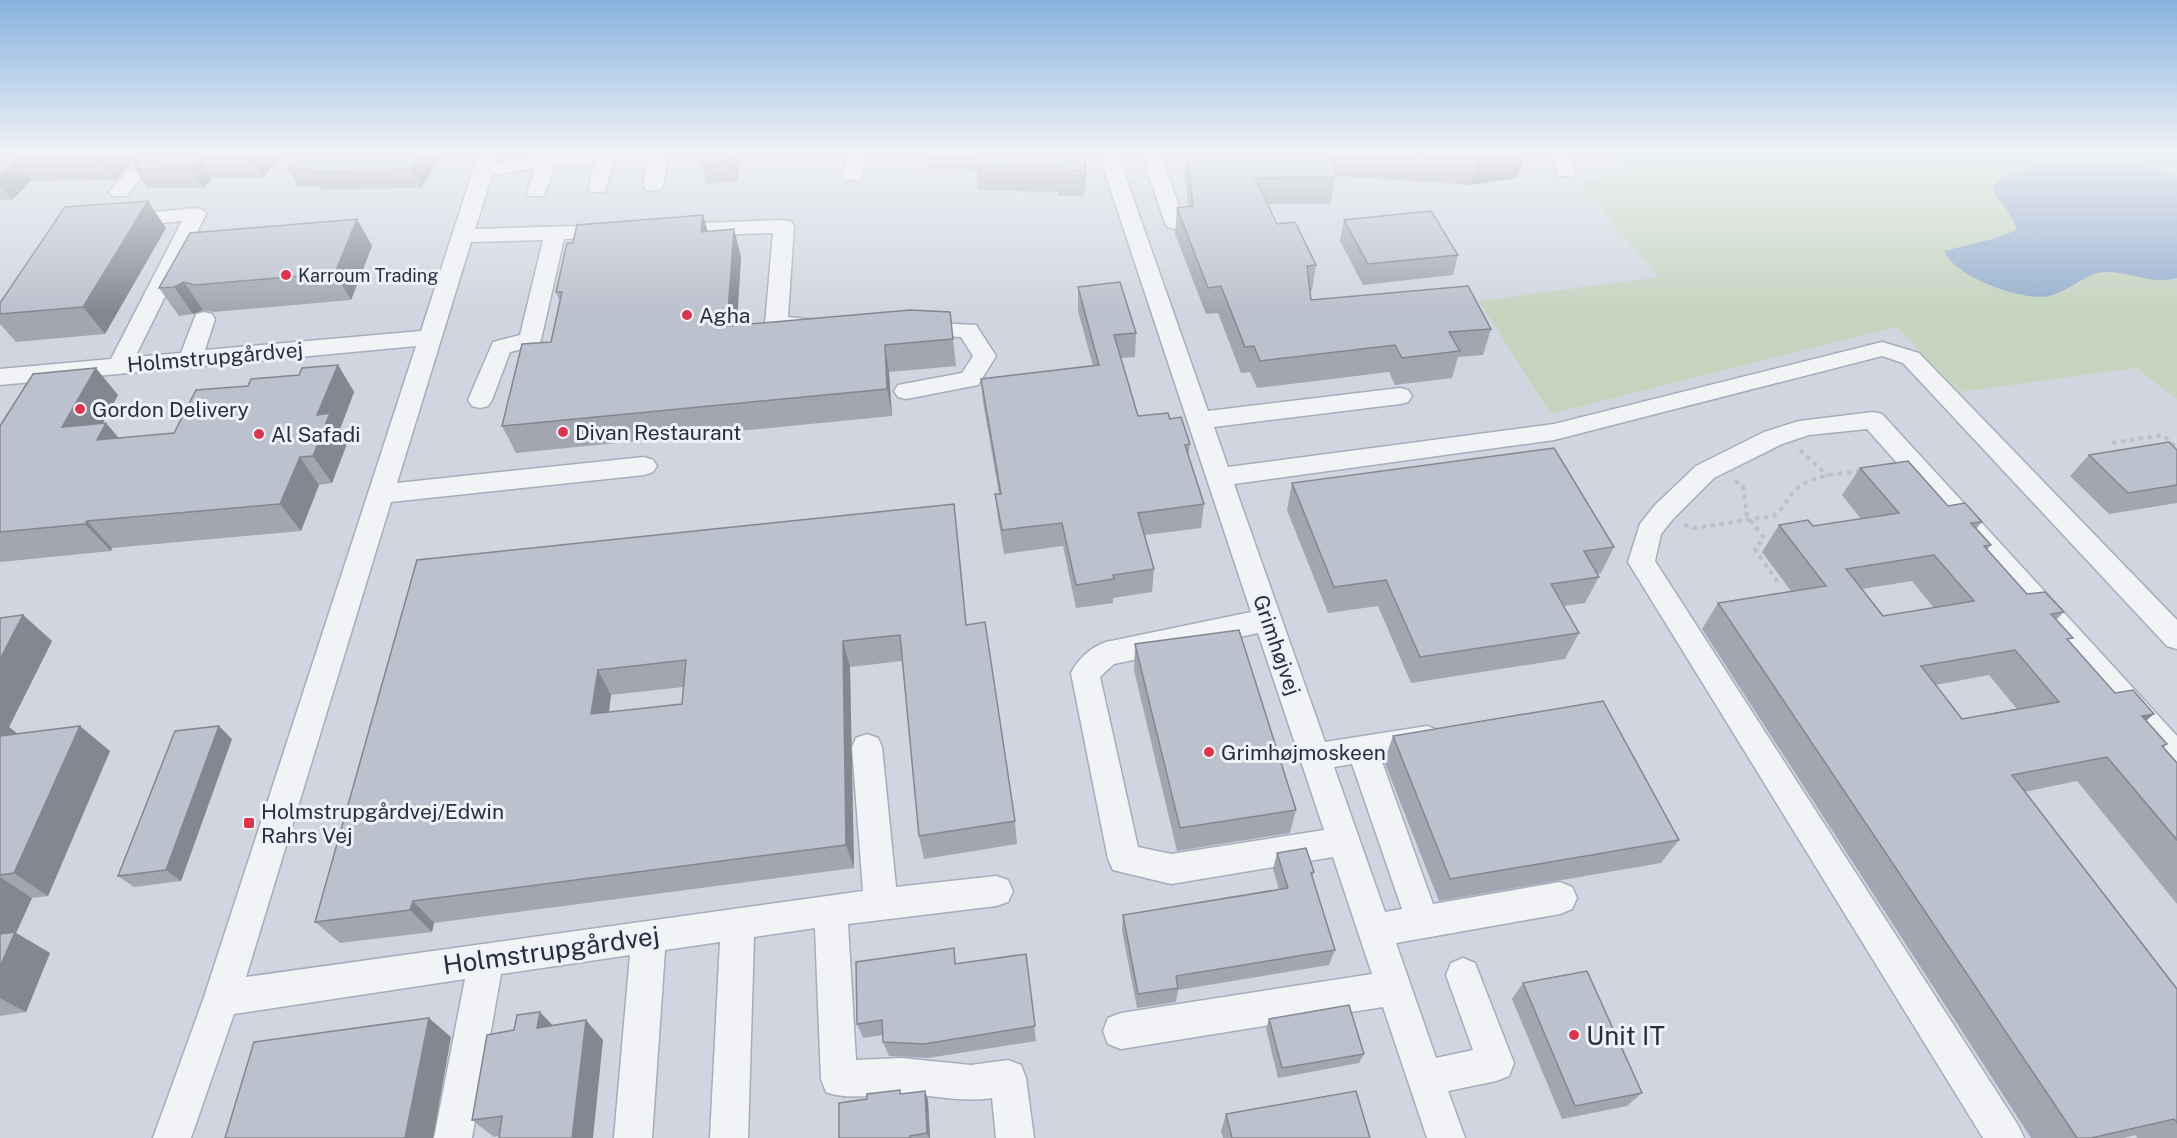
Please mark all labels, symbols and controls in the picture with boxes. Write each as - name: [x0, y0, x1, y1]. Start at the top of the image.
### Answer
- place label: Karroum Trading: [298, 265, 438, 286]
- marker: Karroum Trading: [279, 268, 293, 282]
- place label: Agha: [699, 303, 750, 328]
- marker: Agha: [680, 308, 694, 322]
- street label: Holmstrupgårdvej: [126, 337, 304, 377]
- place label: Gordon Delivery: [92, 397, 249, 422]
- marker: Gordon Delivery: [73, 402, 87, 416]
- place label: Divan Restaurant: [575, 420, 741, 445]
- place label: Al Safadi: [271, 422, 361, 447]
- marker: Divan Restaurant: [556, 425, 570, 439]
- marker: Al Safadi: [252, 427, 266, 441]
- street label: Grimhøjvej: [1248, 591, 1306, 699]
- place label: Grimhøjmoskeen: [1221, 740, 1386, 765]
- marker: Grimhøjmoskeen: [1202, 745, 1216, 759]
- place label: Holmstrupgårdvej/Edwin Rahrs Vej: [261, 799, 504, 848]
- marker: Holmstrupgårdvej/Edwin Rahrs Vej: [242, 816, 256, 830]
- street label: Holmstrupgårdvej: [441, 919, 661, 981]
- place label: Unit IT: [1586, 1020, 1665, 1051]
- marker: Unit IT: [1567, 1028, 1581, 1042]

